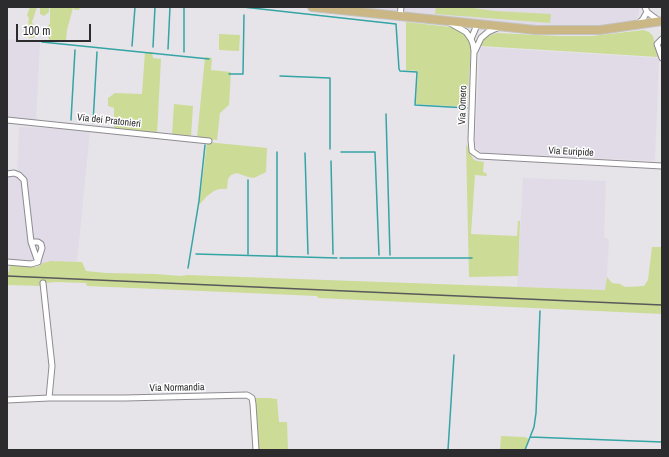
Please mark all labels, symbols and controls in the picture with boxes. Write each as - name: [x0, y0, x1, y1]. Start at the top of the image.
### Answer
- scale bar: [18, 16, 93, 42]
- text: 100 m: [23, 23, 50, 39]
- street label: Via Omero: [456, 85, 470, 125]
- street label: Via dei Pratonieri: [76, 112, 142, 130]
- street label: Via Euripide: [548, 145, 594, 159]
- street label: Via Normandia: [149, 382, 205, 394]

